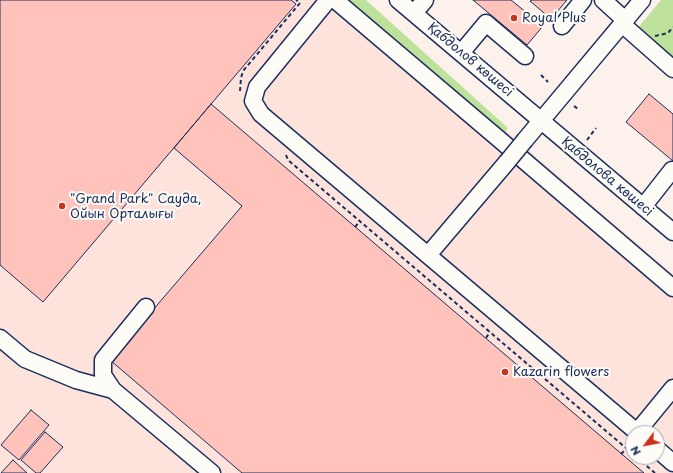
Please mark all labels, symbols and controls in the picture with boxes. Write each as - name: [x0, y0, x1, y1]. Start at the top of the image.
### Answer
- place label: Royal Plus: [522, 10, 586, 26]
- marker: Royal Plus: [509, 13, 519, 23]
- street label: Қабдолов көшесі: [424, 20, 516, 100]
- street label: Қабдолова көшесі: [558, 134, 656, 220]
- place label: "Grand Park" Сауда, Ойын Орталығы: [70, 191, 201, 222]
- marker: "Grand Park" Сауда, Ойын Орталығы: [57, 201, 67, 211]
- place label: Kazarin flowers: [513, 364, 609, 380]
- marker: Kazarin flowers: [500, 367, 510, 377]
- north arrow: [625, 425, 665, 465]
- text: N: [626, 443, 645, 459]

